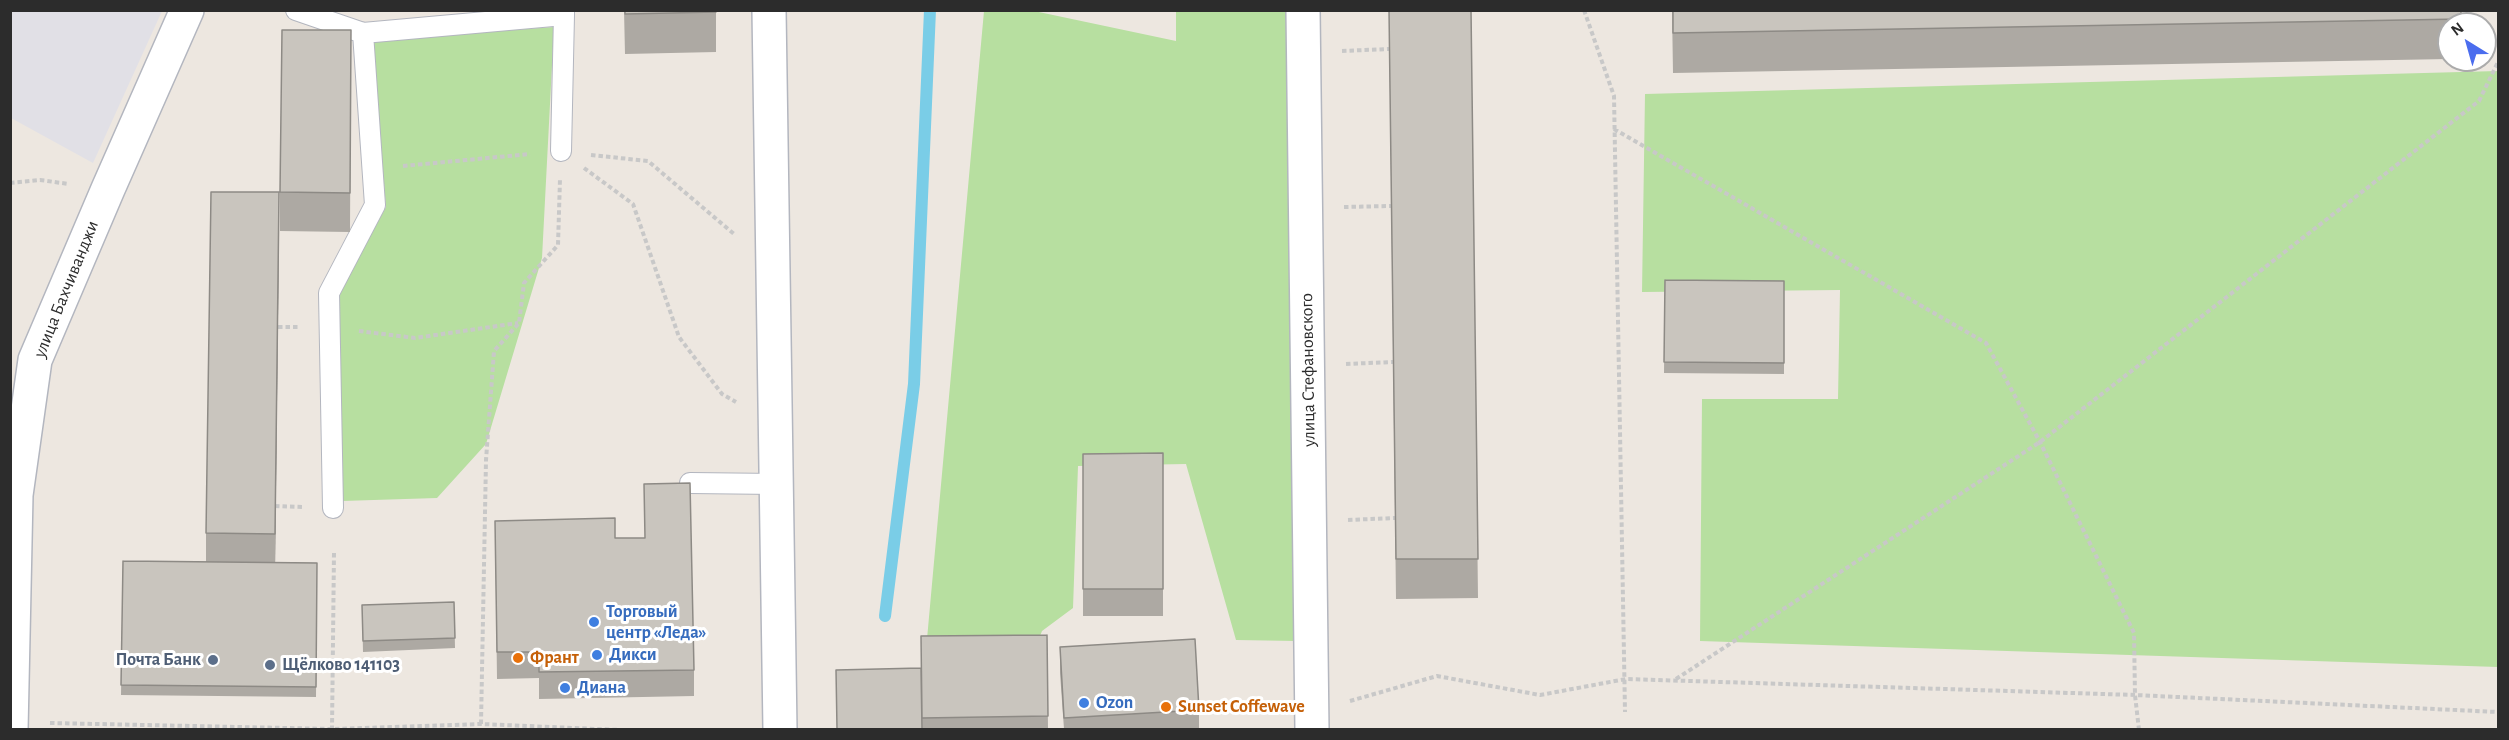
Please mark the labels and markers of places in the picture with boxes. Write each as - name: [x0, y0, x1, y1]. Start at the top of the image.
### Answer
- place label: Торговый центр «Леда»: [606, 601, 707, 644]
- marker: Торговый центр «Леда»: [587, 615, 601, 629]
- place label: Дикси: [609, 644, 657, 666]
- place label: Франт: [530, 647, 579, 669]
- marker: Дикси: [590, 648, 604, 662]
- place label: Почта Банк: [115, 649, 201, 671]
- marker: Франт: [511, 651, 525, 665]
- marker: Почта Банк: [206, 653, 220, 667]
- place label: Щёлково 141103: [282, 654, 400, 676]
- marker: Щёлково 141103: [263, 658, 277, 672]
- place label: Диана: [577, 677, 626, 699]
- marker: Диана: [558, 681, 572, 695]
- place label: Ozon: [1096, 692, 1133, 714]
- marker: Ozon: [1077, 696, 1091, 710]
- place label: Sunset Coffewave: [1178, 696, 1305, 718]
- marker: Sunset Coffewave: [1159, 700, 1173, 714]

